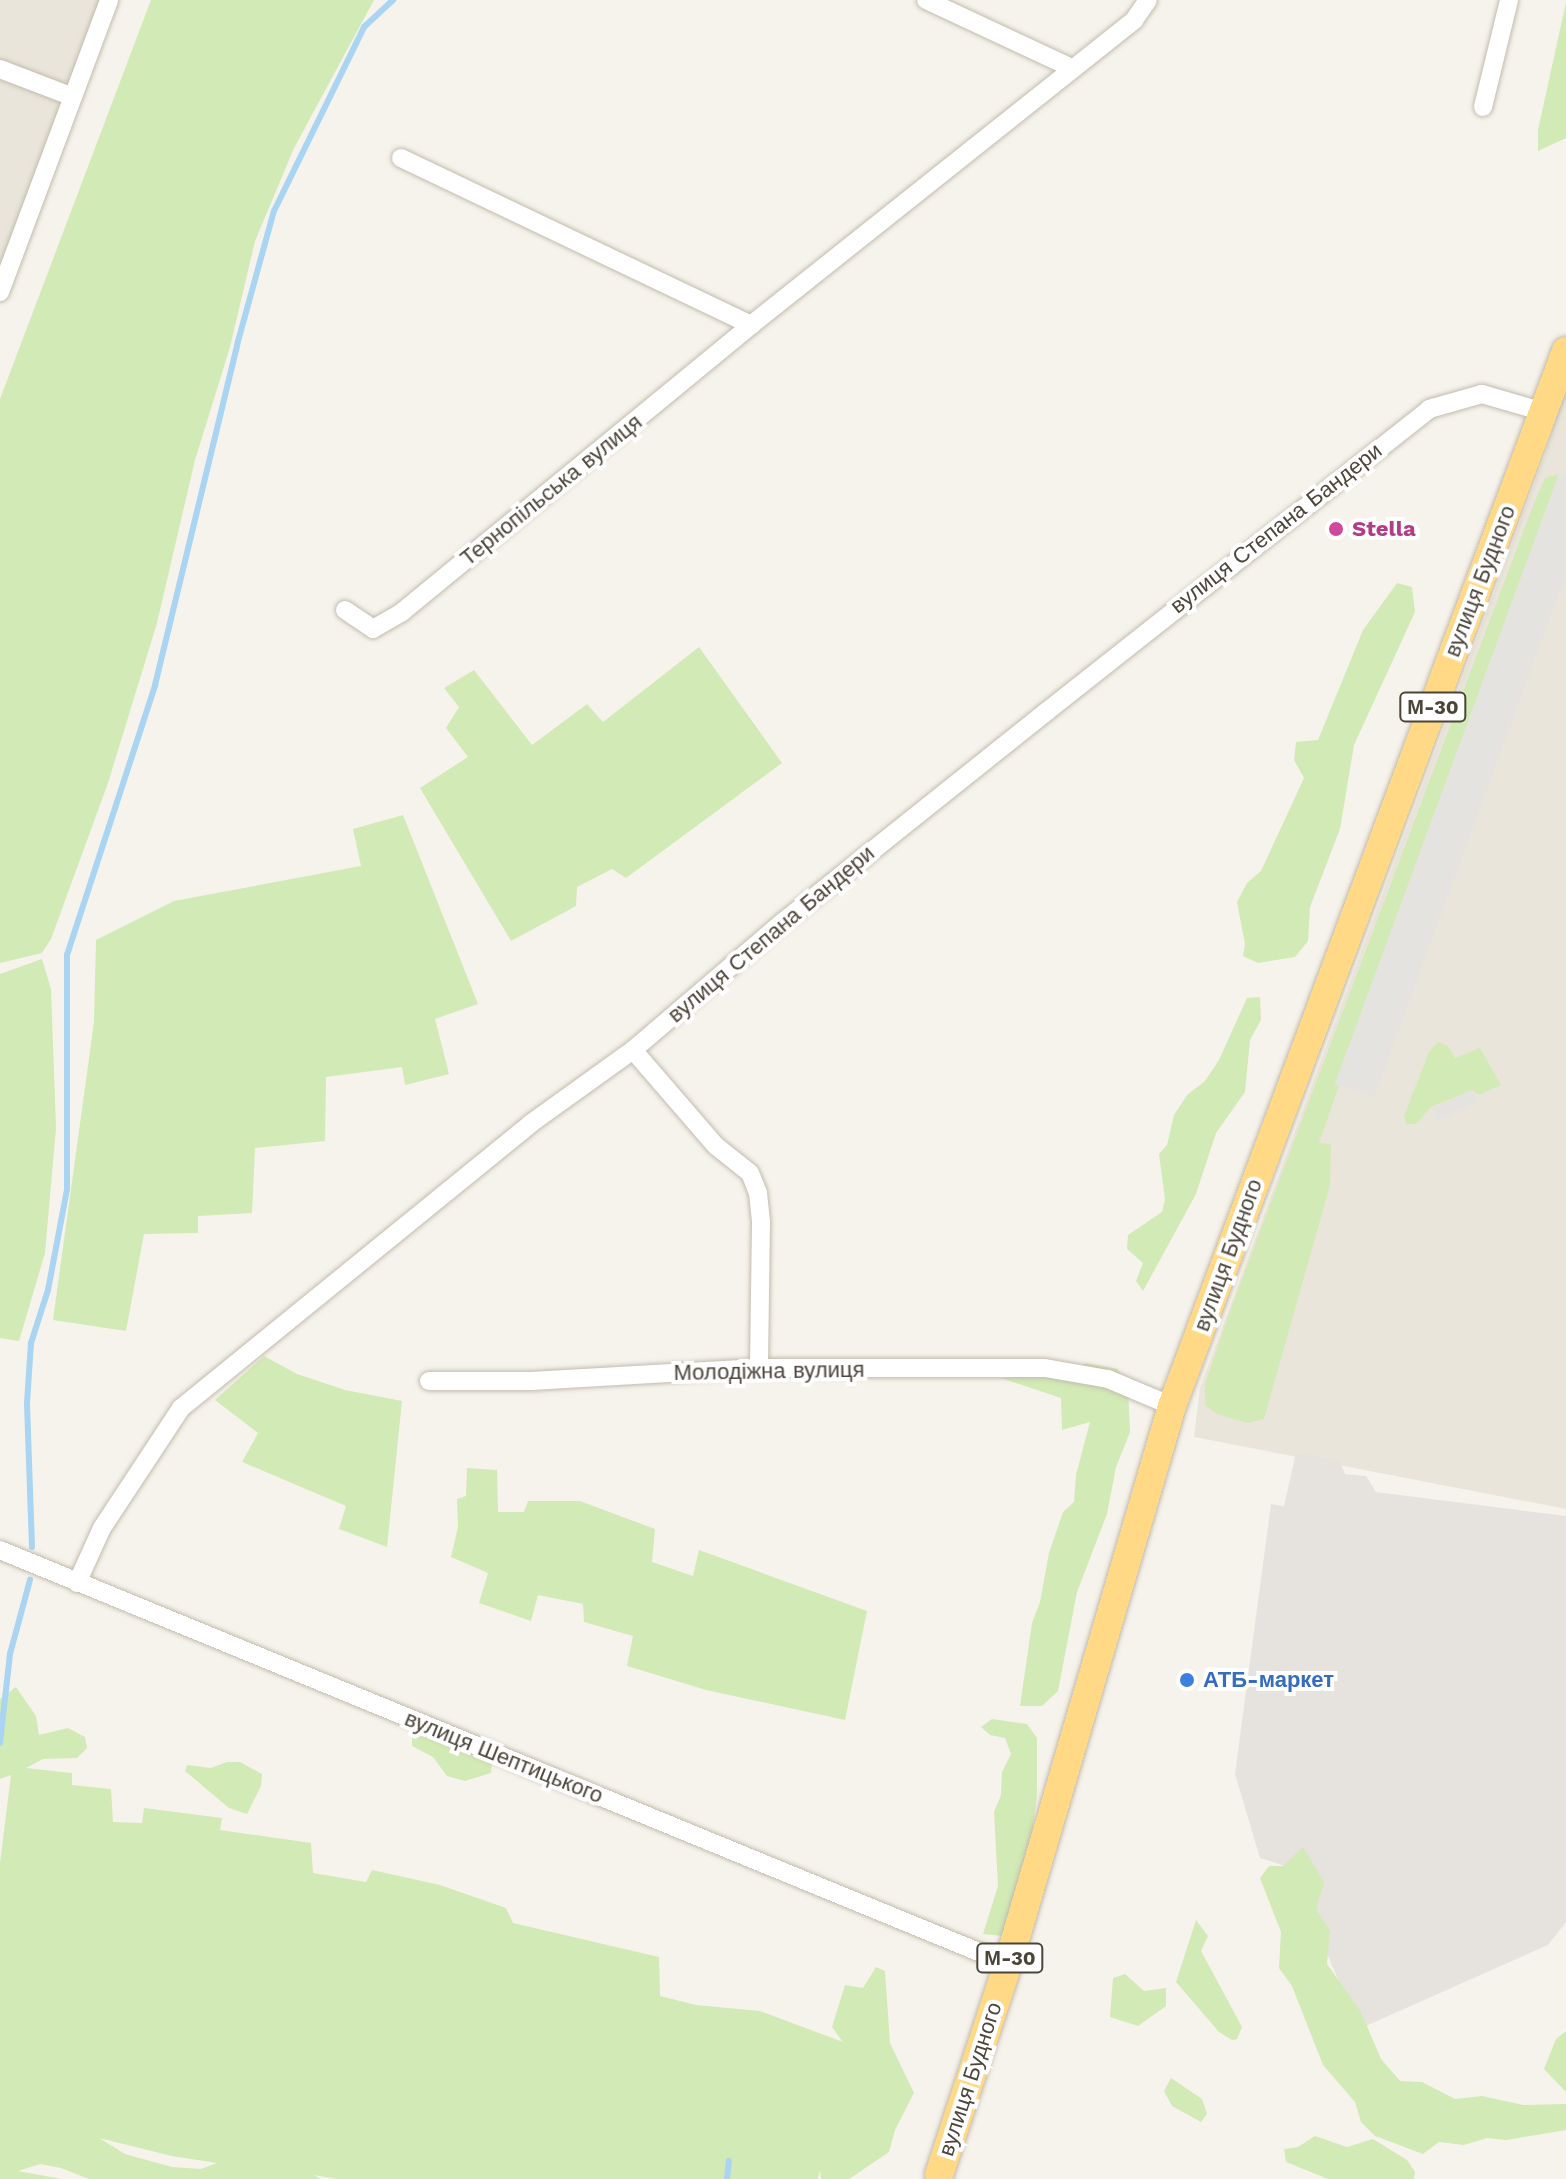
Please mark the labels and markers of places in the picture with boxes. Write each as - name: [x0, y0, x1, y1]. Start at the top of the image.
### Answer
- place label: Stella: [1352, 516, 1416, 542]
- marker: Stella: [1327, 520, 1345, 538]
- place label: АТБ-маркет: [1203, 1667, 1334, 1693]
- marker: АТБ-маркет: [1178, 1671, 1196, 1689]

